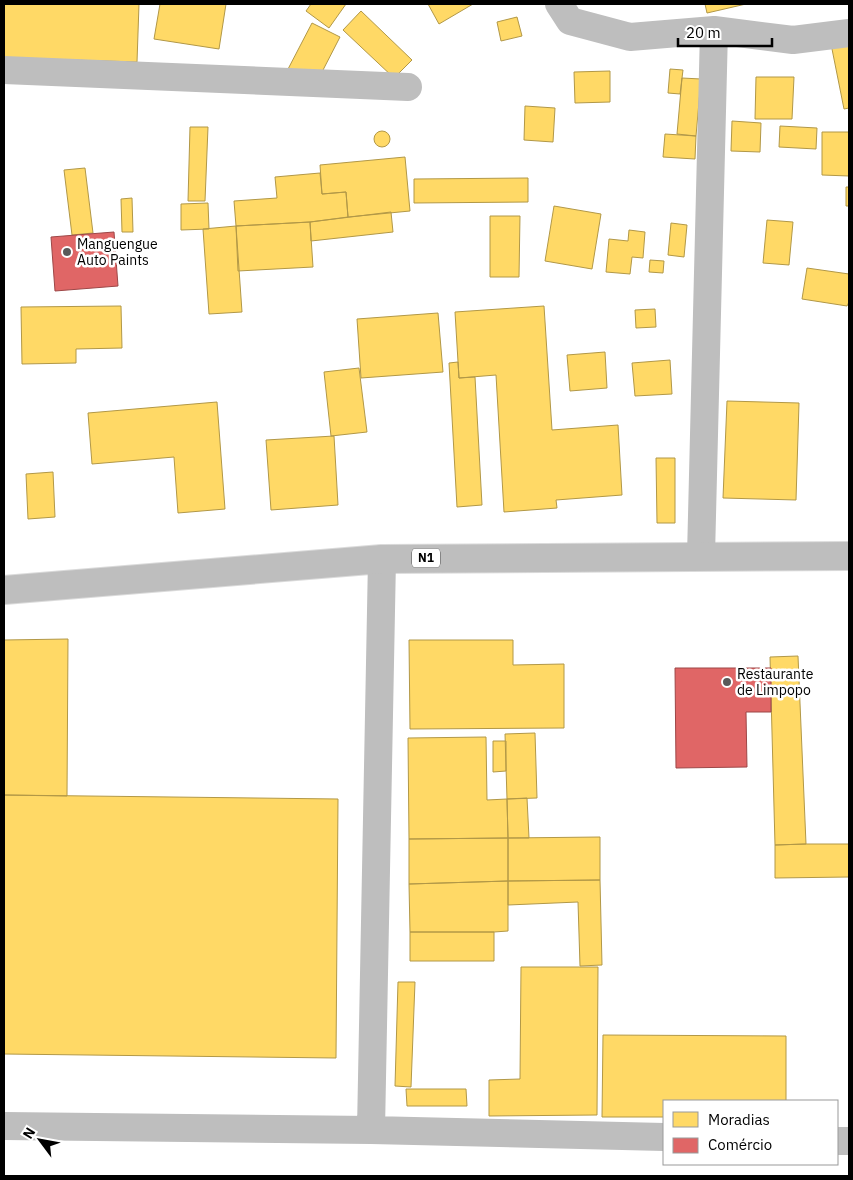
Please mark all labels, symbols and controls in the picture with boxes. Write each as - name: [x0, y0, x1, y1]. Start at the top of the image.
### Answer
- scale bar: [678, 15, 772, 47]
- text: 20 m: [686, 23, 721, 42]
- place label: Manguengue Auto Paints: [77, 235, 158, 269]
- marker: Manguengue Auto Paints: [61, 246, 73, 258]
- road number: N1: [412, 548, 440, 568]
- place label: Restaurante de Limpopo: [737, 665, 814, 699]
- marker: Restaurante de Limpopo: [721, 676, 733, 688]
- legend: [663, 1100, 838, 1165]
- text: Moradias: [708, 1110, 770, 1129]
- north arrow: [15, 1115, 65, 1165]
- text: N: [19, 1124, 39, 1142]
- text: Comércio: [708, 1135, 772, 1154]

